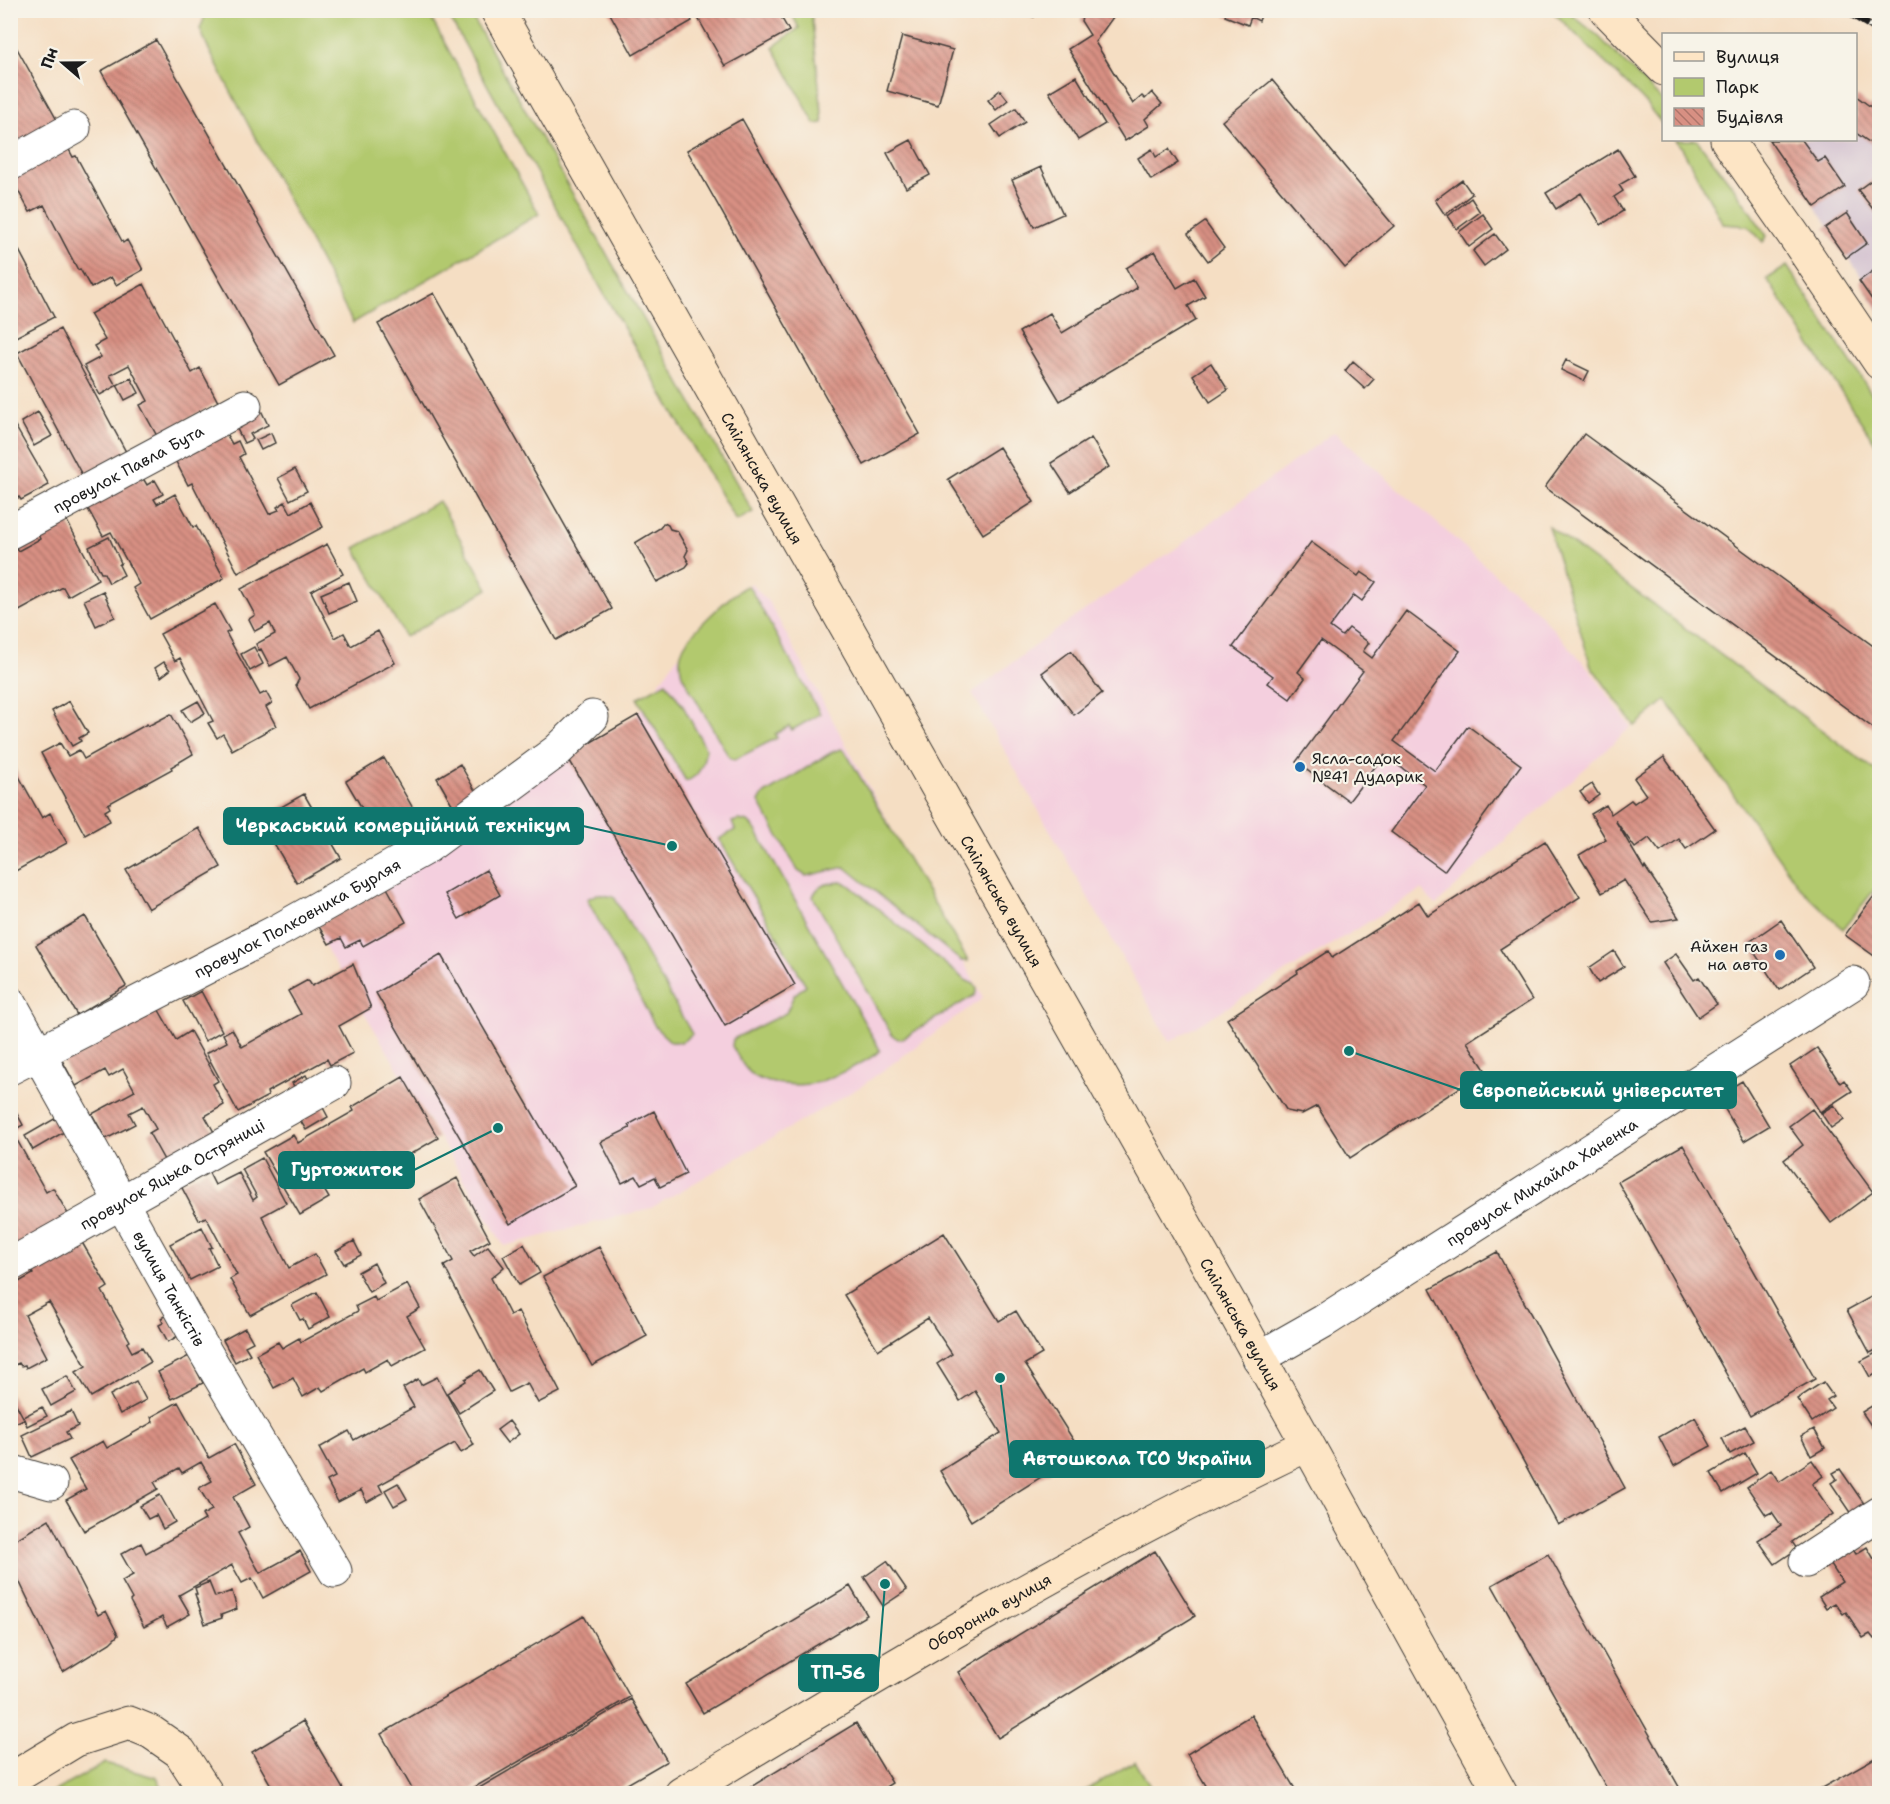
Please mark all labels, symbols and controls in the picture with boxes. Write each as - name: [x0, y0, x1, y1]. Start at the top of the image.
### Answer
- north arrow: [33, 33, 93, 93]
- legend: [1662, 33, 1857, 141]
- text: Пн: [36, 45, 63, 72]
- text: Вулиця: [1716, 45, 1780, 69]
- text: Парк: [1716, 75, 1759, 99]
- text: Будівля: [1716, 105, 1784, 129]
- street label: Смілянська вулиця: [716, 408, 808, 548]
- street label: провулок Павла Бута: [49, 420, 207, 518]
- place label: Ясла-садок №41 Дударик: [1312, 748, 1423, 787]
- marker: Ясла-садок №41 Дударик: [1293, 760, 1307, 774]
- callout: Черкаський комерційний технікум: [224, 808, 583, 844]
- text: Черкаський комерційний технікум: [236, 814, 570, 838]
- street label: Смілянська вулиця: [956, 831, 1047, 971]
- street label: провулок Полковника Бурляя: [190, 853, 404, 982]
- place label: Айхен газ на авто: [1690, 936, 1768, 975]
- marker: Айхен газ на авто: [1773, 948, 1787, 962]
- callout: Європейський університет: [1461, 1072, 1736, 1108]
- text: Європейський університет: [1472, 1079, 1724, 1103]
- street label: провулок Михайла Ханенка: [1442, 1113, 1641, 1251]
- street label: провулок Яцька Остряниці: [76, 1114, 268, 1234]
- callout: Гуртожиток: [279, 1152, 414, 1188]
- text: Гуртожиток: [291, 1158, 403, 1182]
- street label: вулиця Танкістів: [129, 1227, 210, 1350]
- street label: Смілянська вулиця: [1195, 1254, 1286, 1394]
- callout: Автошкола ТСО України: [1010, 1441, 1264, 1477]
- text: Автошкола ТСО України: [1022, 1447, 1252, 1471]
- street label: Оборонна вулиця: [923, 1568, 1055, 1655]
- callout: ТП-56: [799, 1655, 878, 1691]
- text: ТП-56: [811, 1661, 865, 1685]

